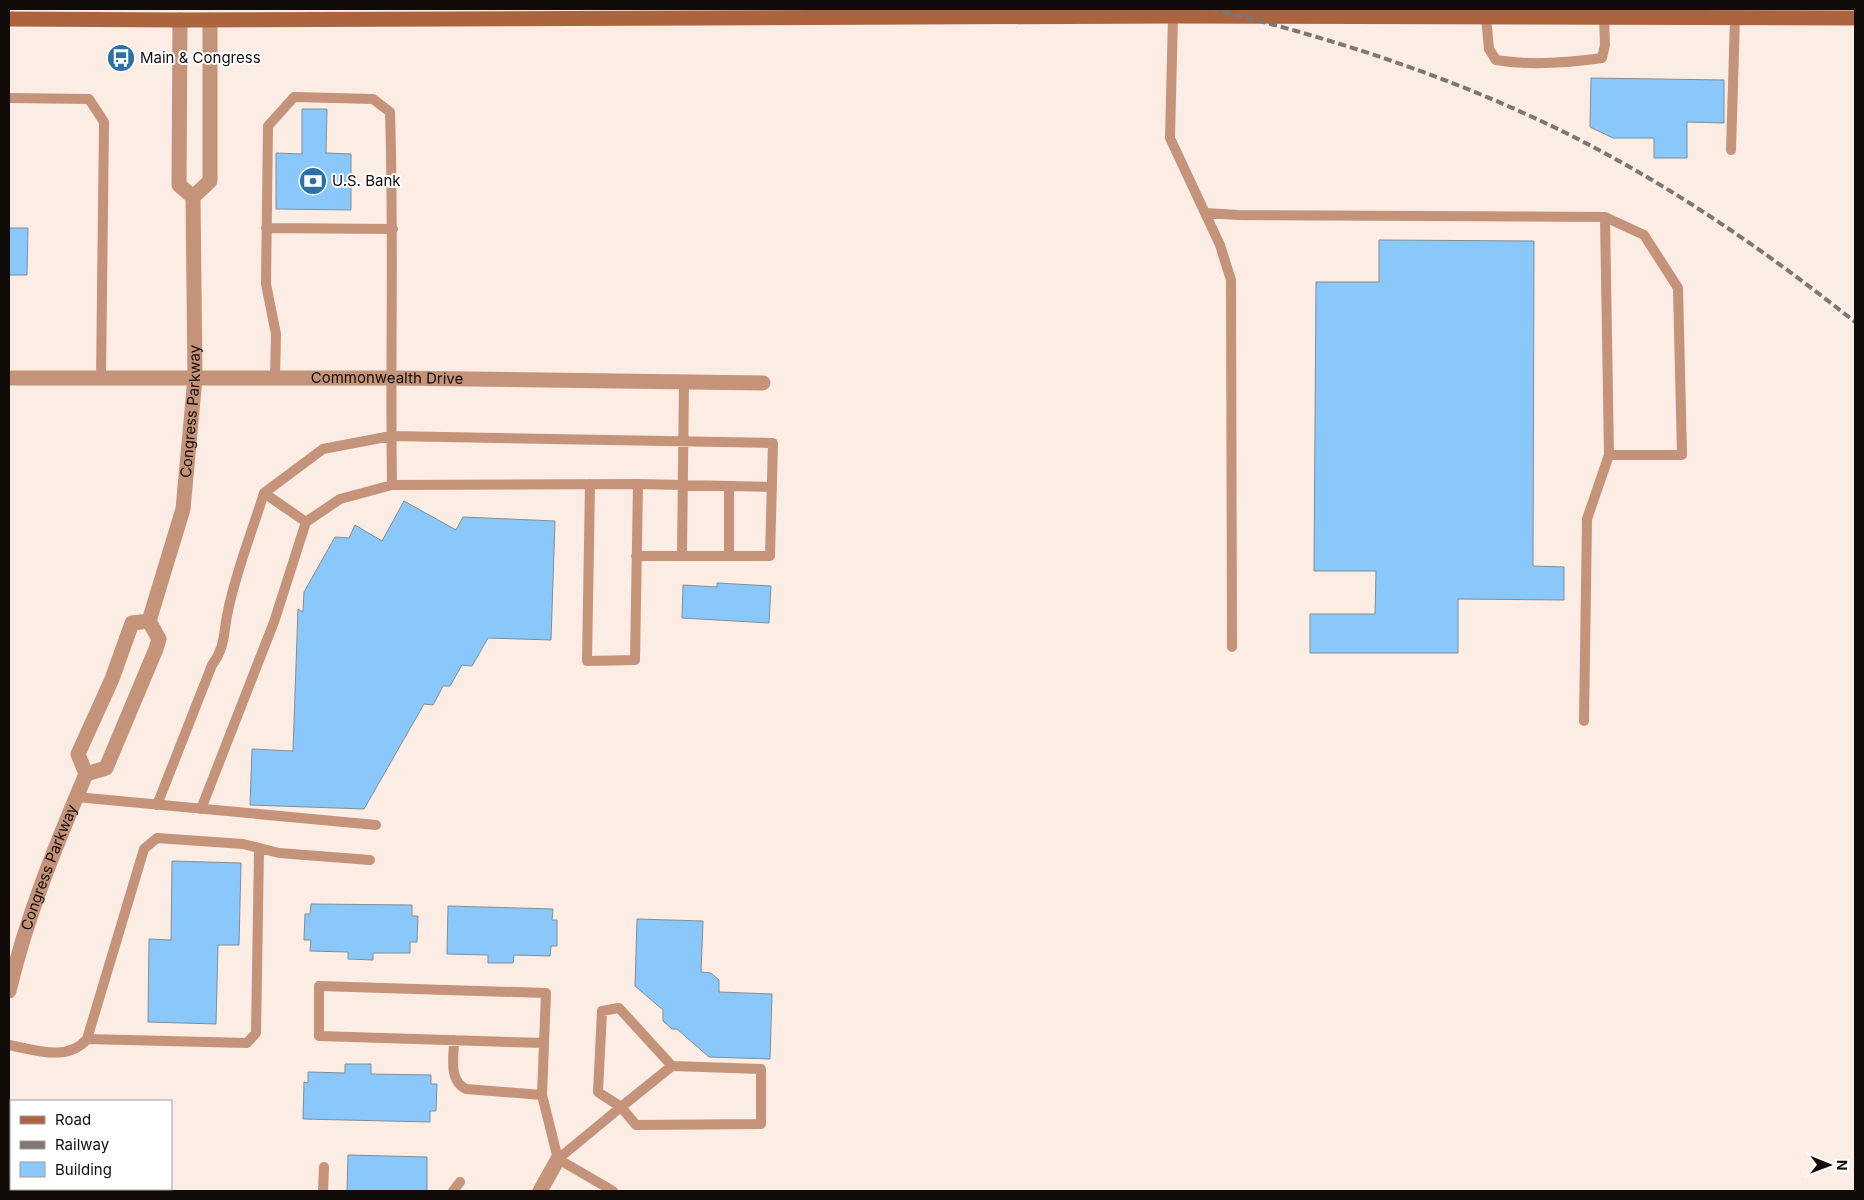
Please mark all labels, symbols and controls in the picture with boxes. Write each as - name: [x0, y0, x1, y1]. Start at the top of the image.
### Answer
- bus stop icon: Main & Congress: [106, 43, 136, 73]
- place label: Main & Congress: [140, 48, 261, 67]
- bank icon: U.S. Bank: [298, 166, 328, 196]
- place label: U.S. Bank: [332, 171, 401, 190]
- street label: Congress Parkway: [176, 344, 204, 479]
- street label: Commonwealth Drive: [311, 368, 463, 388]
- street label: Congress Parkway: [16, 801, 81, 933]
- legend: [10, 1100, 172, 1190]
- text: Road: [55, 1110, 91, 1129]
- text: Railway: [55, 1135, 110, 1154]
- north arrow: [1804, 1140, 1854, 1190]
- text: Building: [55, 1160, 112, 1179]
- text: N: [1834, 1160, 1851, 1171]

